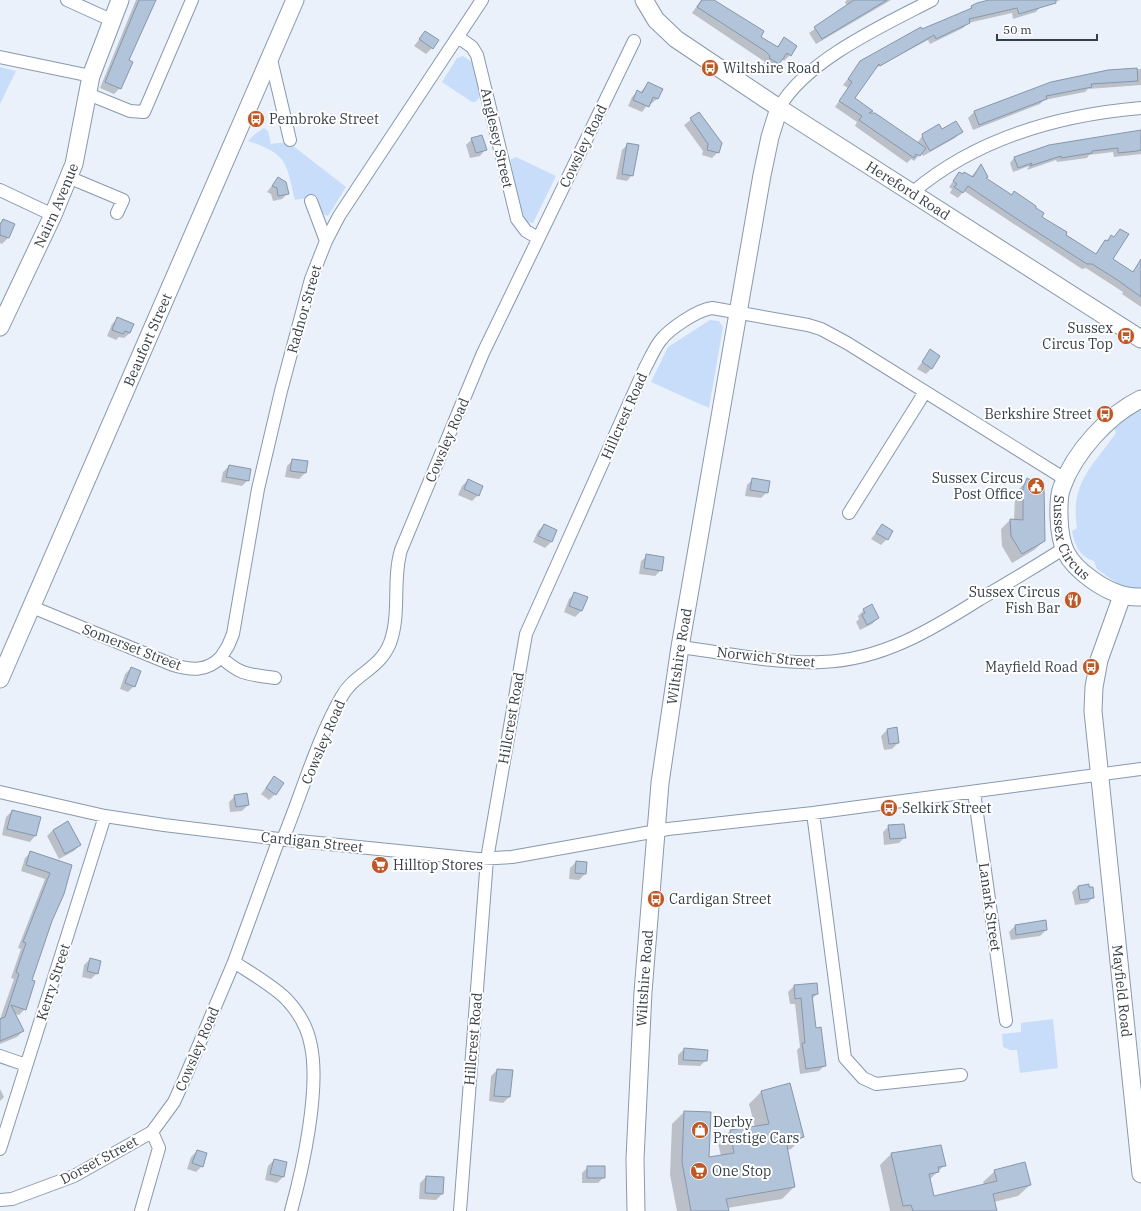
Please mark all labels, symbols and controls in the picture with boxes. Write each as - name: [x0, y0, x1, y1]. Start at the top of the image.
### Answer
- scale bar: [997, 16, 1097, 42]
- text: 50 m: [1003, 22, 1032, 37]
- bus stop icon: Wiltshire Road: [700, 58, 720, 78]
- place label: Wiltshire Road: [723, 59, 821, 77]
- street label: Anglesey Street: [477, 86, 517, 190]
- street label: Cowsley Road: [555, 101, 611, 190]
- bus stop icon: Pembroke Street: [246, 109, 266, 129]
- place label: Pembroke Street: [269, 110, 379, 128]
- street label: Hereford Road: [863, 157, 954, 224]
- street label: Nairn Avenue: [30, 160, 82, 251]
- street label: Radnor Street: [283, 263, 325, 355]
- street label: Beaufort Street: [119, 290, 176, 389]
- place label: Sussex Circus Top: [1042, 319, 1113, 353]
- bus stop icon: Sussex Circus Top: [1116, 326, 1136, 346]
- street label: Hillcrest Road: [597, 369, 651, 462]
- street label: Cowsley Road: [421, 395, 473, 485]
- bus stop icon: Berkshire Street: [1095, 404, 1115, 424]
- place label: Berkshire Street: [984, 405, 1092, 423]
- place label: Sussex Circus Post Office: [932, 469, 1023, 503]
- public building icon: Sussex Circus Post Office: [1026, 476, 1046, 496]
- street label: Sussex Circus: [1050, 494, 1094, 584]
- place label: Sussex Circus Fish Bar: [969, 583, 1061, 617]
- restaurant icon: Sussex Circus Fish Bar: [1063, 590, 1083, 610]
- street label: Wiltshire Road: [663, 606, 696, 706]
- street label: Somerset Street: [80, 620, 184, 674]
- street label: Norwich Street: [716, 643, 816, 671]
- bus stop icon: Mayfield Road: [1081, 657, 1101, 677]
- place label: Mayfield Road: [985, 658, 1078, 676]
- street label: Hillcrest Road: [494, 670, 528, 765]
- street label: Cowsley Road: [297, 697, 349, 787]
- bus stop icon: Selkirk Street: [879, 798, 899, 818]
- place label: Selkirk Street: [902, 799, 992, 817]
- street label: Cardigan Street: [260, 828, 364, 856]
- supermarket icon: Hilltop Stores: [370, 855, 390, 875]
- place label: Hilltop Stores: [393, 856, 483, 874]
- street label: Lanark Street: [975, 861, 1005, 953]
- bus stop icon: Cardigan Street: [646, 889, 666, 909]
- place label: Cardigan Street: [669, 890, 772, 908]
- street label: Wiltshire Road: [632, 929, 657, 1027]
- street label: Kerry Street: [32, 941, 74, 1023]
- street label: Mayfield Road: [1108, 944, 1136, 1039]
- street label: Hillcrest Road: [460, 991, 486, 1086]
- street label: Cowsley Road: [171, 1004, 223, 1094]
- place label: Derby Prestige Cars: [713, 1113, 799, 1147]
- shop icon: Derby Prestige Cars: [690, 1120, 710, 1140]
- street label: Dorset Street: [57, 1132, 141, 1188]
- supermarket icon: One Stop: [689, 1161, 709, 1181]
- place label: One Stop: [712, 1162, 771, 1180]

